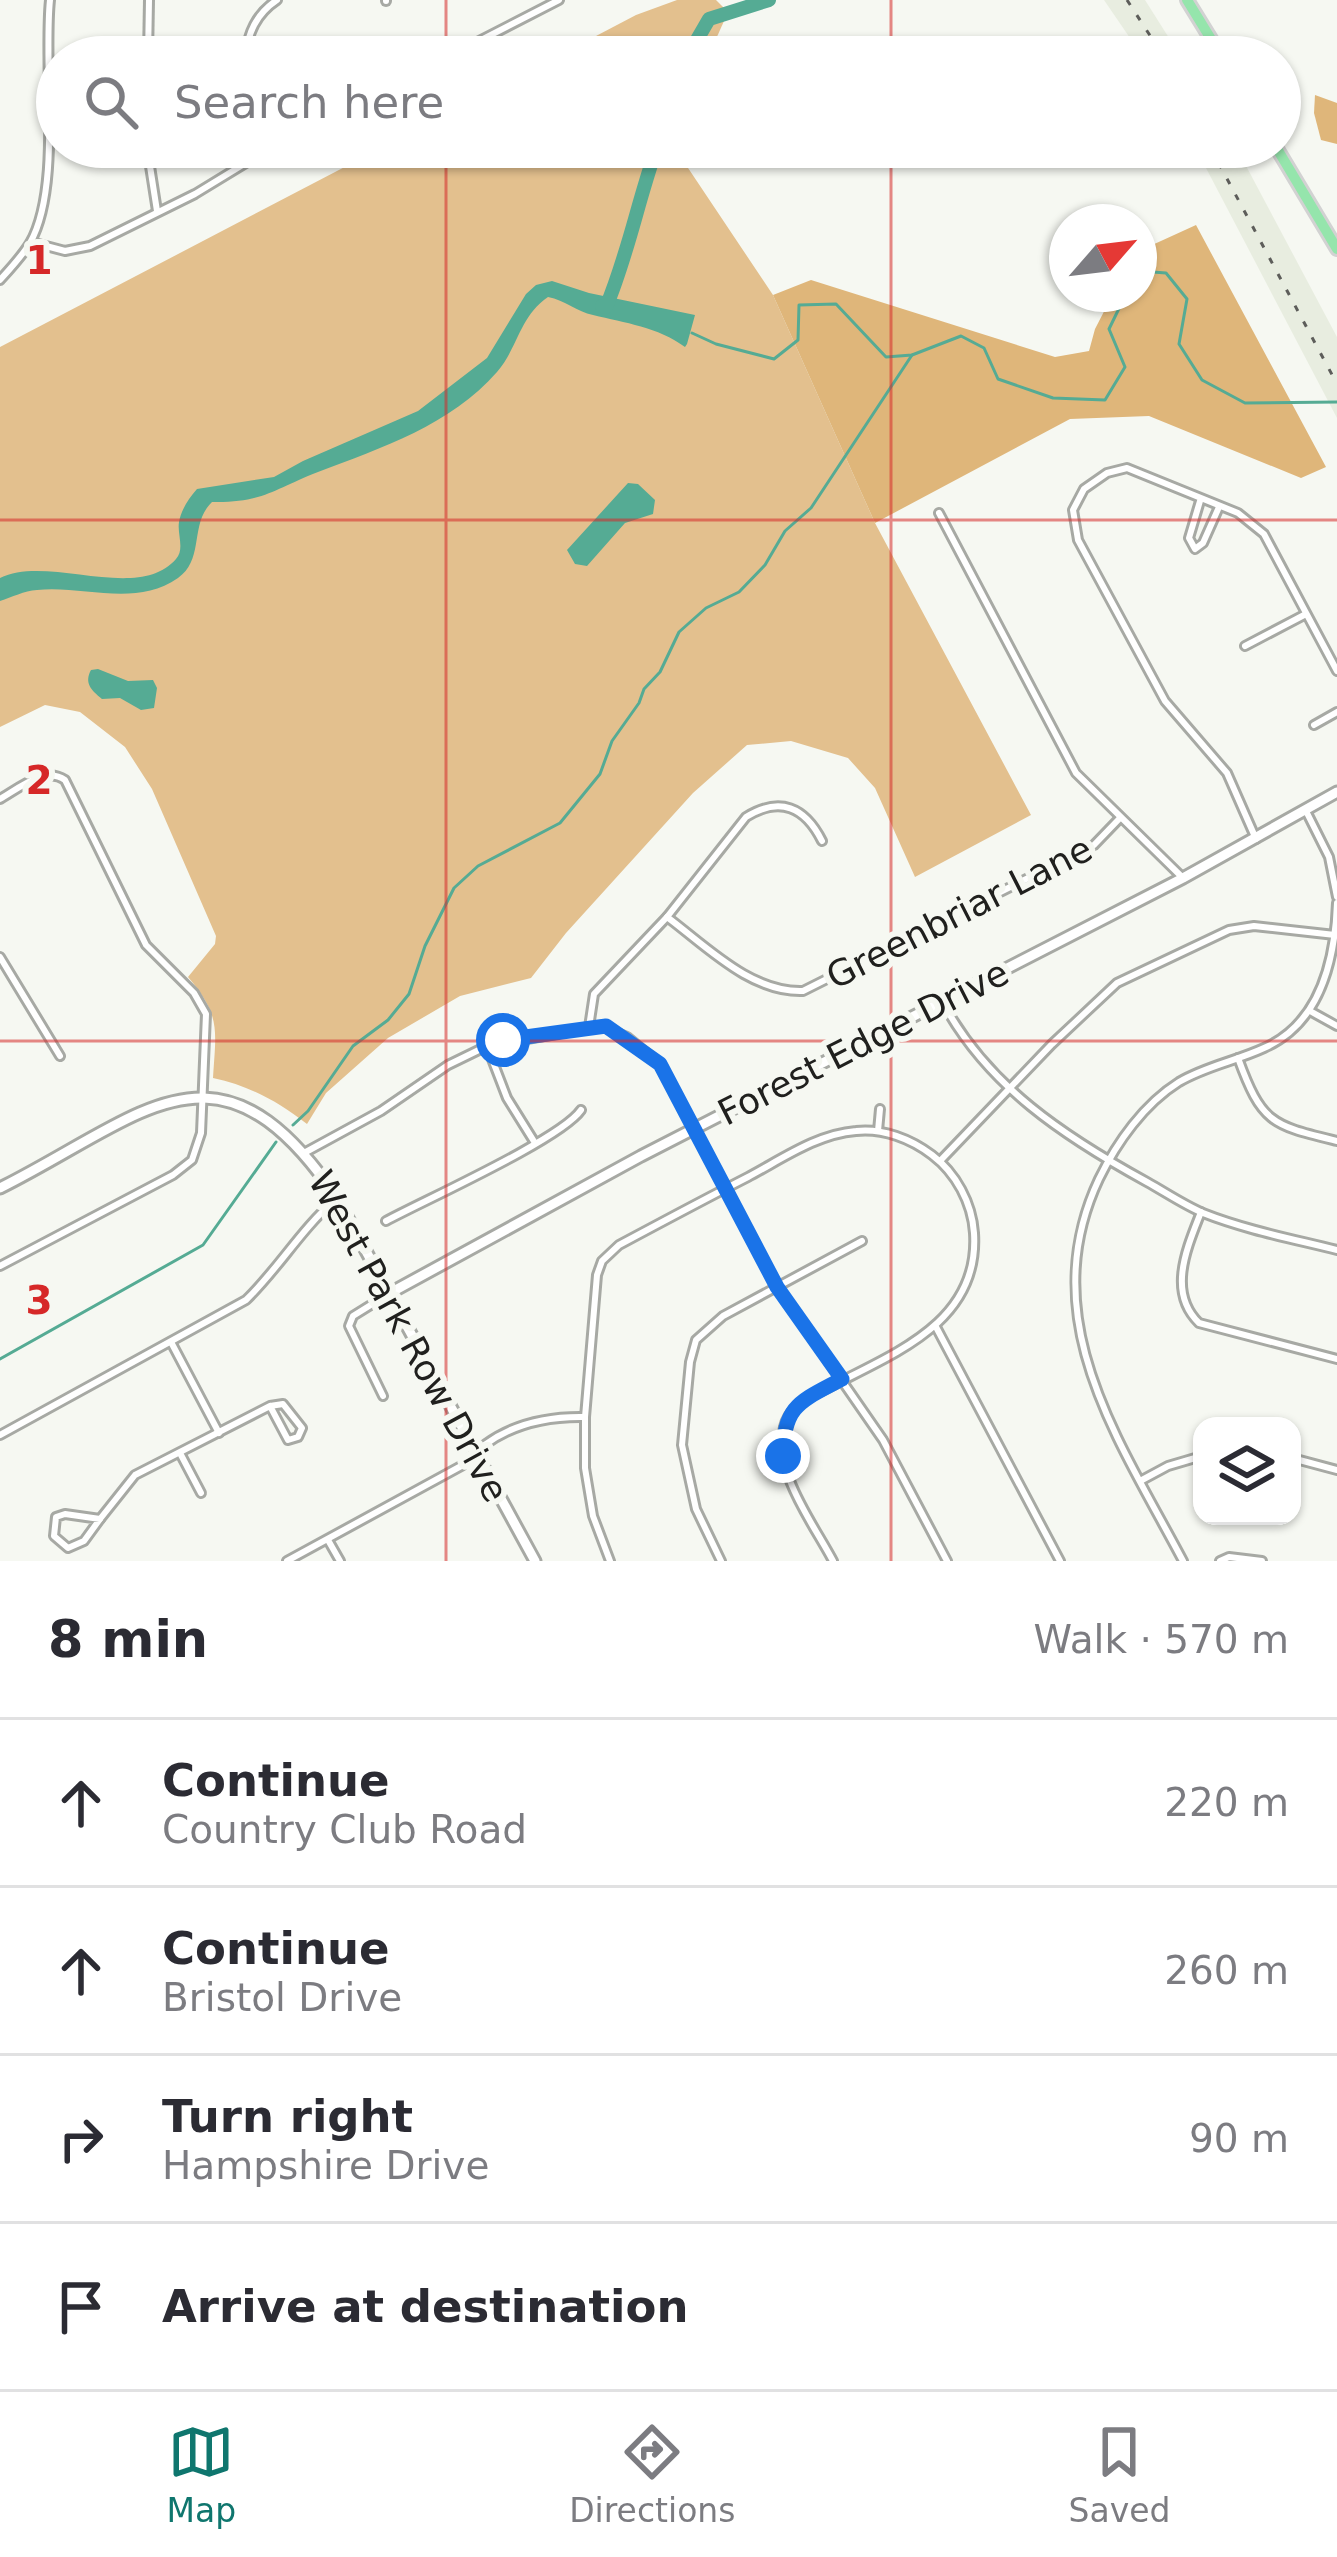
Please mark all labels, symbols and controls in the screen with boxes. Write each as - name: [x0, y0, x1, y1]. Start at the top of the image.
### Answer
- search box: [36, 36, 1301, 168]
- icon: search: [78, 69, 144, 135]
- text: Search here: [174, 76, 444, 129]
- north arrow: [1049, 204, 1157, 312]
- text: 1: [25, 238, 53, 283]
- text: 2: [25, 758, 53, 803]
- street label: Greenbriar Lane: [820, 828, 1099, 997]
- street label: Forest Edge Drive: [711, 952, 1015, 1133]
- route start: [476, 1013, 530, 1067]
- street label: West Park Row Drive: [301, 1164, 517, 1509]
- text: 3: [25, 1278, 53, 1323]
- map controls: [1193, 1417, 1301, 1525]
- button: layers: [1193, 1417, 1301, 1525]
- route end: [756, 1429, 810, 1483]
- text: 8 min: [48, 1610, 208, 1669]
- text: Walk · 570 m: [1034, 1617, 1289, 1662]
- text: Continue: [162, 1754, 390, 1807]
- icon: ahead: [48, 1770, 114, 1836]
- text: 220 m: [1164, 1780, 1289, 1825]
- text: Country Club Road: [162, 1807, 527, 1852]
- text: Continue: [162, 1922, 390, 1975]
- icon: ahead: [48, 1938, 114, 2004]
- text: 260 m: [1164, 1948, 1289, 1993]
- text: Bristol Drive: [162, 1975, 402, 2020]
- text: Turn right: [162, 2090, 413, 2143]
- icon: right: [48, 2106, 114, 2172]
- text: 90 m: [1189, 2116, 1289, 2161]
- text: Hampshire Drive: [162, 2143, 489, 2188]
- icon: arrive: [48, 2274, 114, 2340]
- text: Arrive at destination: [162, 2280, 688, 2333]
- tab: Map: [167, 2419, 236, 2530]
- tab: Directions: [569, 2419, 735, 2530]
- tab: Saved: [1069, 2419, 1170, 2530]

